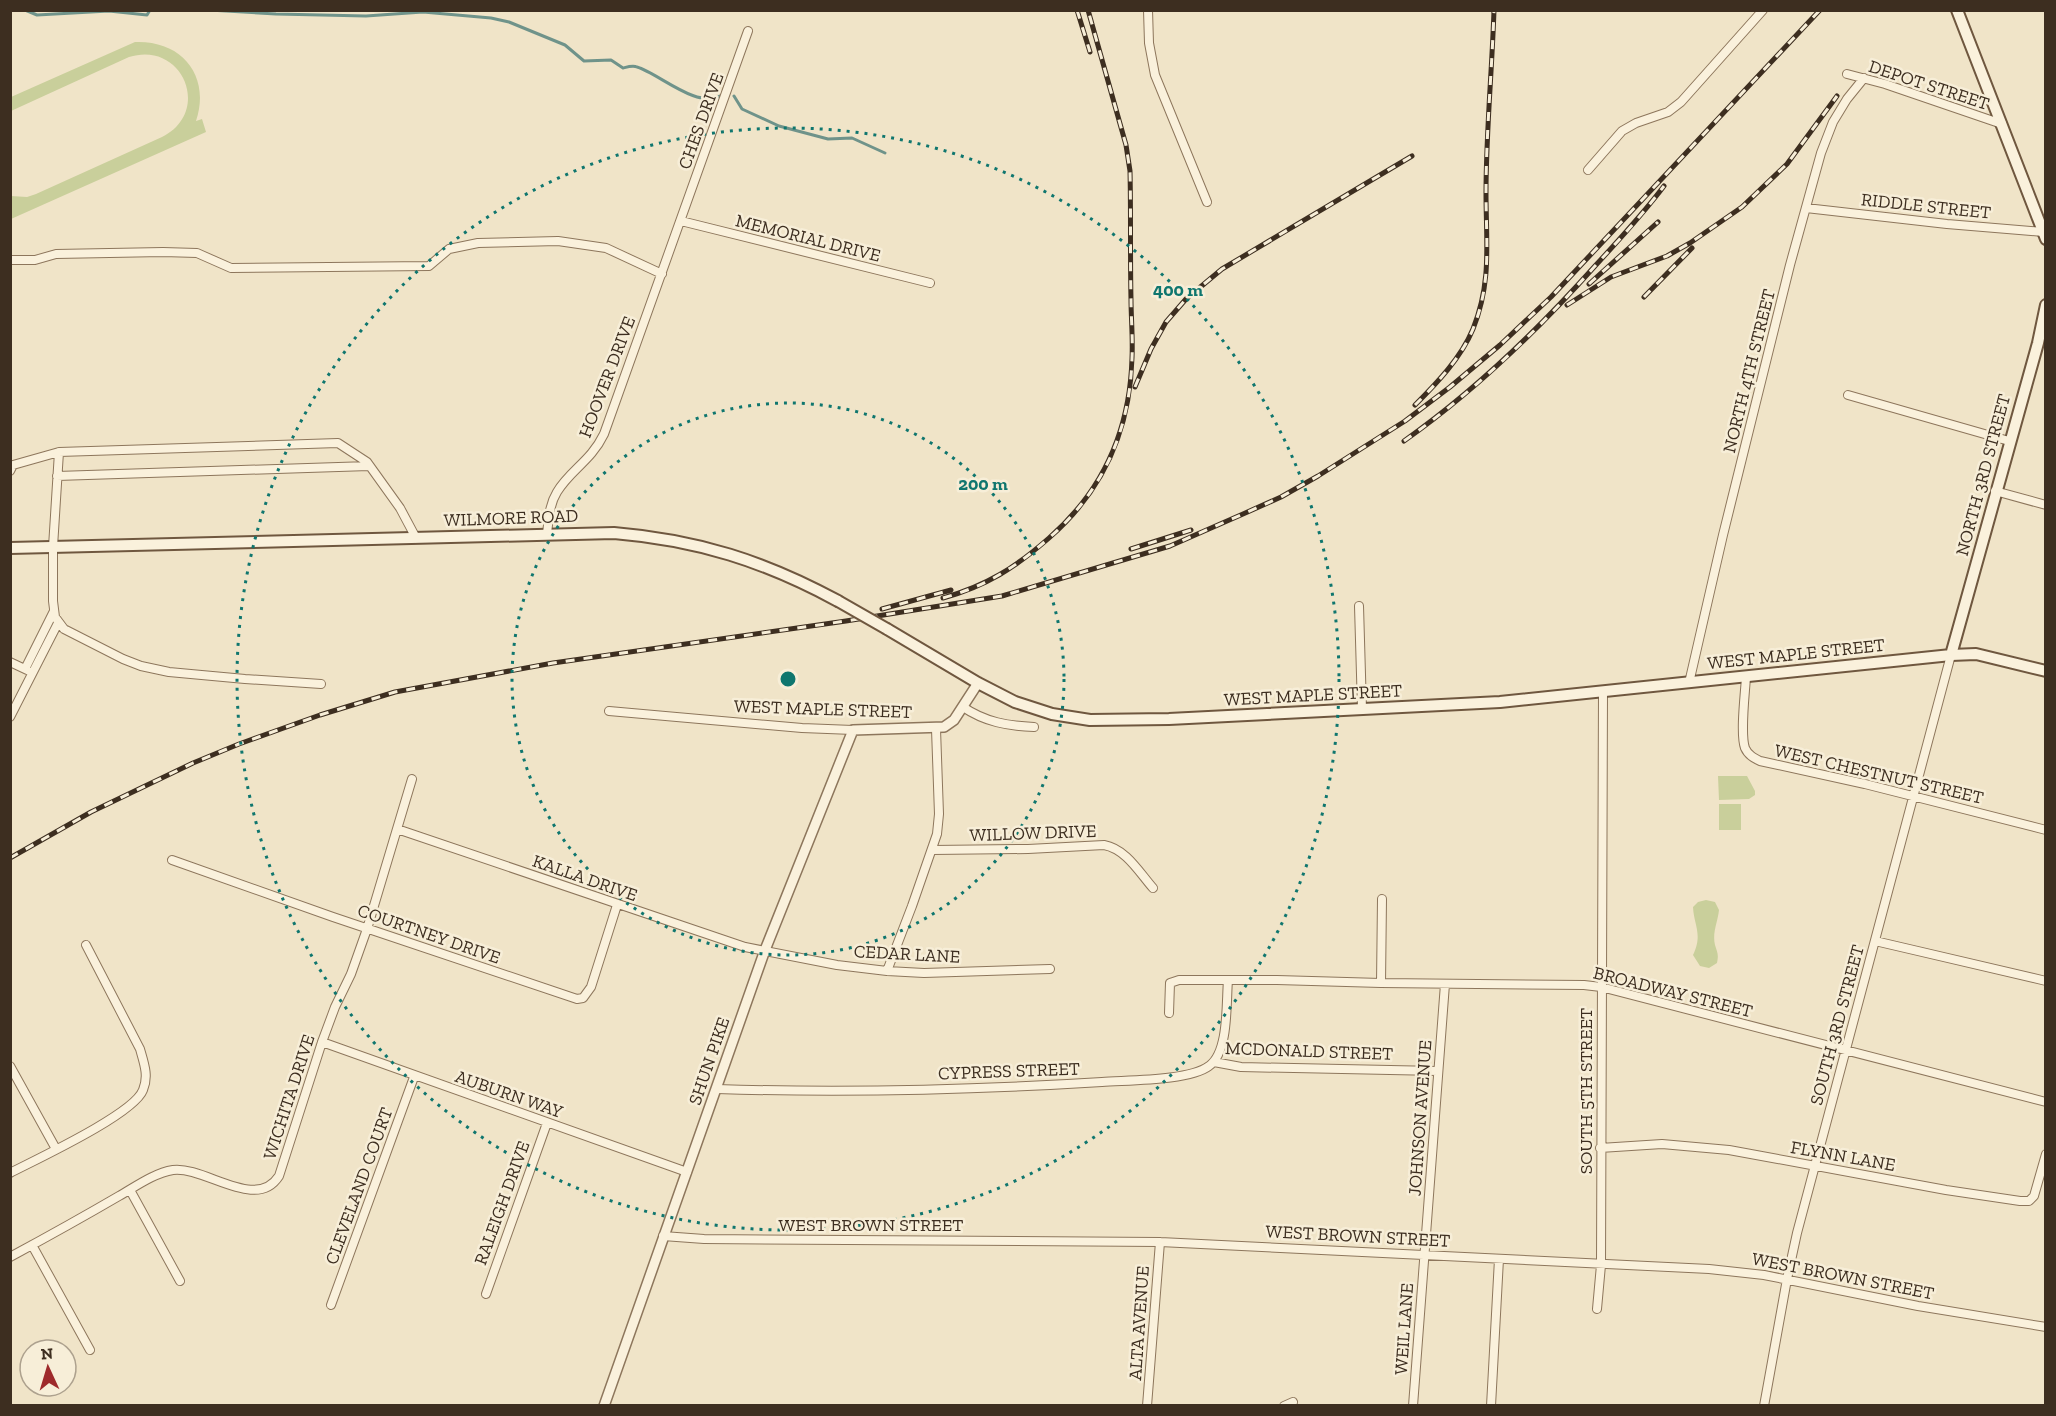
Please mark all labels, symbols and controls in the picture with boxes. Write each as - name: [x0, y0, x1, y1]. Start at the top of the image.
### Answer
- street label: DEPOT STREET: [1866, 55, 1992, 115]
- street label: CHES DRIVE: [673, 70, 729, 172]
- street label: RIDDLE STREET: [1860, 188, 1992, 224]
- street label: MEMORIAL DRIVE: [733, 209, 883, 267]
- text: 400 m: [1153, 279, 1203, 301]
- street label: NORTH 4TH STREET: [1718, 287, 1780, 455]
- street label: HOOVER DRIVE: [574, 313, 640, 441]
- street label: NORTH 3RD STREET: [1951, 392, 2015, 558]
- text: 200 m: [958, 473, 1008, 495]
- street label: WILMORE ROAD: [443, 505, 579, 531]
- street label: WEST MAPLE STREET: [1706, 634, 1886, 674]
- centre of rings: [778, 669, 798, 689]
- street label: WEST MAPLE STREET: [1223, 679, 1403, 711]
- street label: WEST MAPLE STREET: [734, 695, 912, 723]
- street label: WEST CHESTNUT STREET: [1772, 739, 1986, 809]
- street label: WILLOW DRIVE: [969, 820, 1097, 846]
- street label: KALLA DRIVE: [530, 850, 640, 906]
- street label: COURTNEY DRIVE: [355, 899, 503, 969]
- street label: CEDAR LANE: [853, 940, 961, 968]
- street label: SOUTH 3RD STREET: [1805, 942, 1869, 1108]
- street label: BROADWAY STREET: [1591, 962, 1755, 1022]
- street label: SOUTH 5TH STREET: [1575, 1008, 1597, 1174]
- street label: SHUN PIKE: [684, 1014, 734, 1108]
- street label: WICHITA DRIVE: [258, 1032, 320, 1162]
- street label: MCDONALD STREET: [1225, 1037, 1393, 1065]
- street label: JOHNSON AVENUE: [1404, 1039, 1436, 1197]
- street label: CYPRESS STREET: [938, 1058, 1080, 1084]
- street label: AUBURN WAY: [452, 1065, 566, 1123]
- street label: CLEVELAND COURT: [320, 1104, 398, 1268]
- street label: FLYNN LANE: [1789, 1136, 1897, 1176]
- street label: RALEIGH DRIVE: [469, 1138, 535, 1268]
- street label: WEST BROWN STREET: [779, 1214, 963, 1236]
- street label: WEST BROWN STREET: [1265, 1220, 1451, 1252]
- street label: WEST BROWN STREET: [1750, 1248, 1936, 1304]
- street label: ALTA AVENUE: [1124, 1265, 1154, 1381]
- street label: WEIL LANE: [1390, 1282, 1418, 1376]
- north arrow: [18, 1338, 78, 1398]
- text: N: [40, 1344, 54, 1363]

